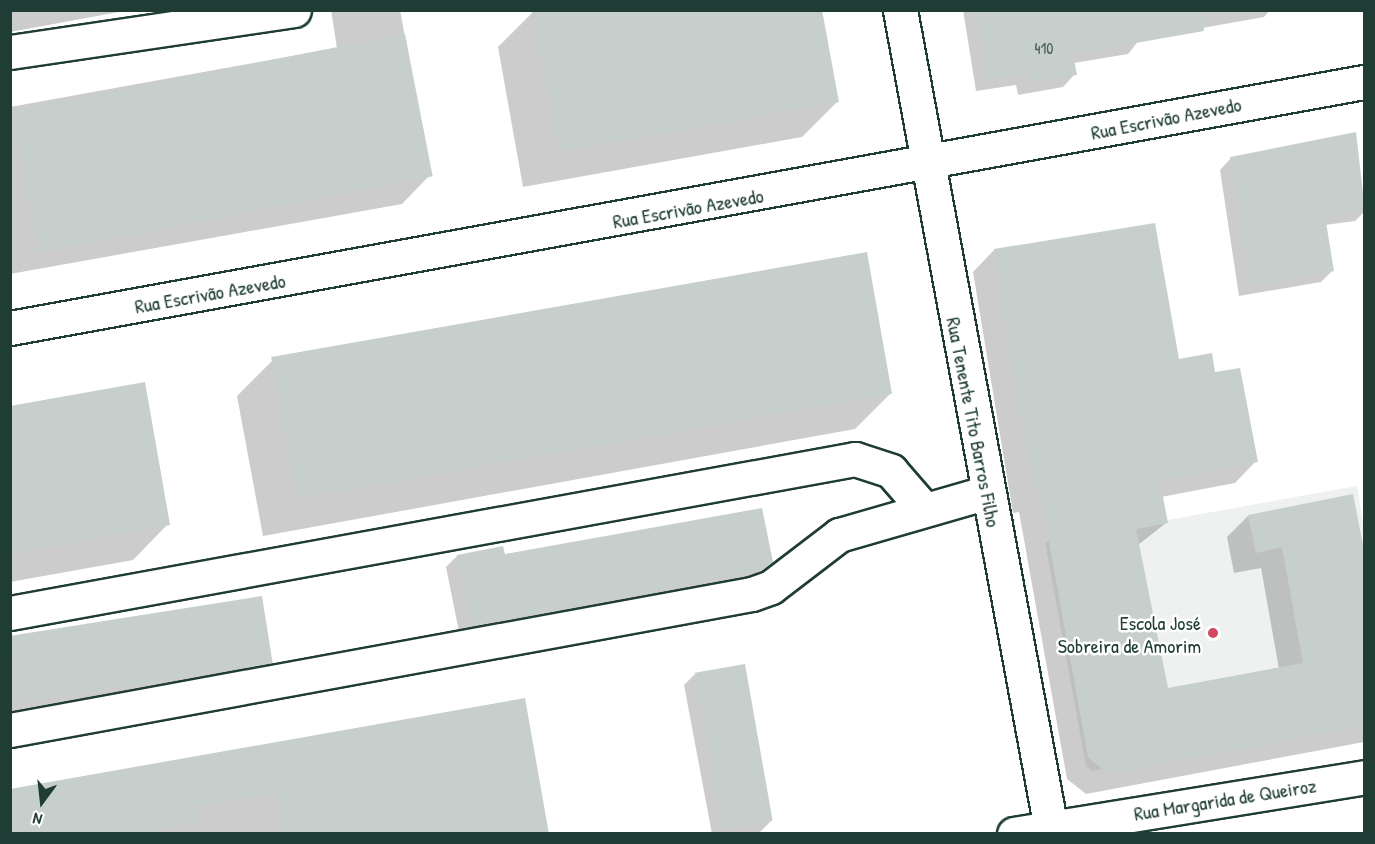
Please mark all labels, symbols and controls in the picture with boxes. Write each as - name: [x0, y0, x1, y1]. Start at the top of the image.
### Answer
- house number: 410: [1035, 38, 1053, 58]
- street label: Rua Escrivão Azevedo: [1089, 92, 1243, 144]
- street label: Rua Escrivão Azevedo: [611, 183, 765, 233]
- street label: Rua Escrivão Azevedo: [133, 268, 287, 318]
- street label: Rua Tenente Tito Barros Filho: [942, 315, 1006, 529]
- place label: Escola José Sobreira de Amorim: [1058, 610, 1201, 657]
- marker: Escola José Sobreira de Amorim: [1206, 626, 1220, 640]
- north arrow: [12, 772, 72, 832]
- street label: Rua Margarida de Queiroz: [1132, 773, 1318, 825]
- text: N: [30, 808, 44, 831]

